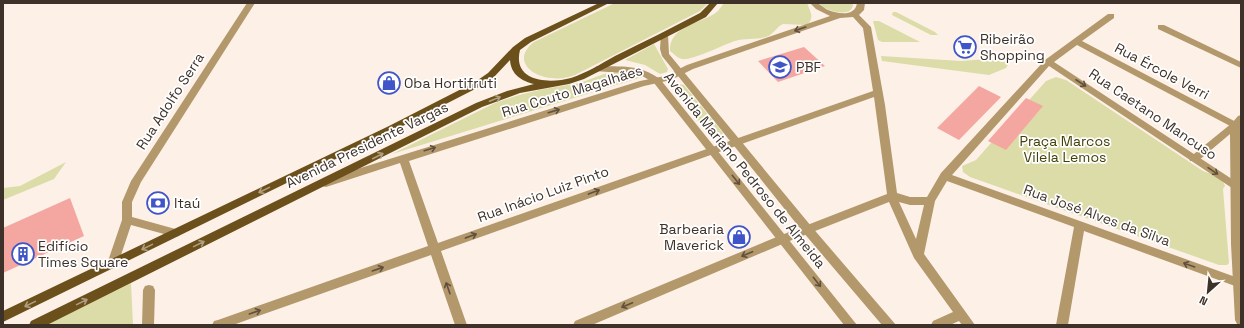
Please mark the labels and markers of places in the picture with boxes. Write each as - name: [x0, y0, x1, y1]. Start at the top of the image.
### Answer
- place label: Ribeirão Shopping: [980, 30, 1045, 64]
- supermarket icon: Ribeirão Shopping: [952, 34, 978, 60]
- school or university icon: PBF: [767, 54, 793, 80]
- place label: PBF: [796, 58, 822, 76]
- shop icon: Oba Hortifruti: [376, 70, 402, 96]
- place label: Oba Hortifruti: [404, 74, 497, 92]
- bank icon: Itaú: [145, 190, 171, 216]
- place label: Itaú: [174, 194, 200, 212]
- place label: Barbearia Maverick: [659, 220, 724, 254]
- shop icon: Barbearia Maverick: [726, 224, 752, 250]
- place label: Edifício Times Square: [38, 237, 128, 271]
- building icon: Edifício Times Square: [10, 241, 36, 267]

